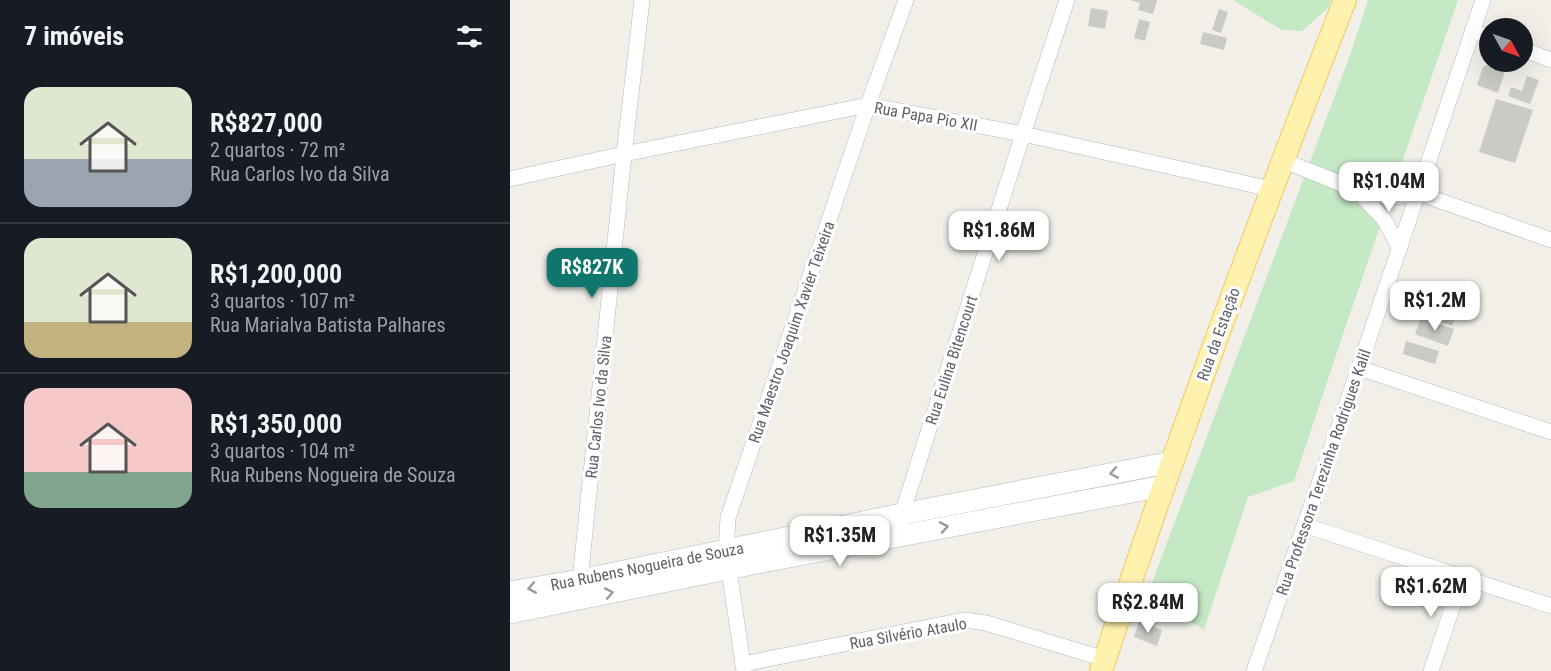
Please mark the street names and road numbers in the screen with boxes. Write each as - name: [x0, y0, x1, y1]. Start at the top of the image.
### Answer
- street label: Rua Papa Pio XII: [873, 98, 979, 135]
- street label: Rua Maestro Joaquim Xavier Teixeira: [744, 219, 838, 446]
- street label: Rua da Estação: [1193, 285, 1244, 383]
- street label: Rua Eulina Bitencourt: [922, 293, 981, 427]
- street label: Rua Carlos Ivo da Silva: [582, 335, 615, 479]
- street label: Rua Professora Terezinha Rodrigues Kalil: [1272, 347, 1375, 598]
- street label: Rua Rubens Nogueira de Souza: [549, 538, 745, 595]
- street label: Rua Silvério Ataulo: [848, 614, 968, 653]

